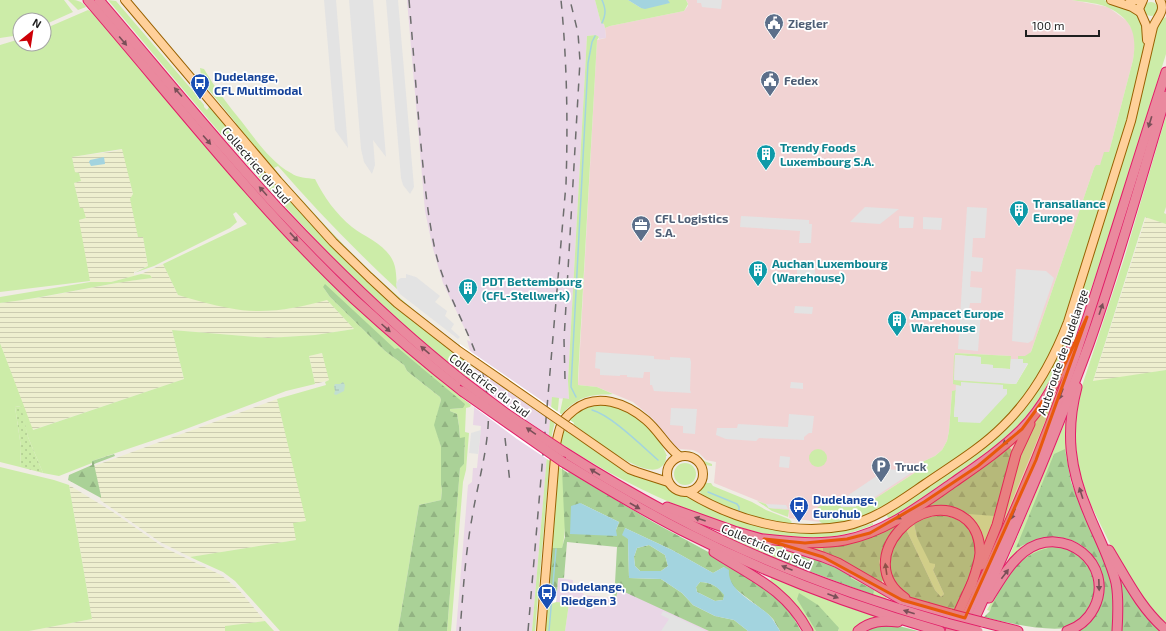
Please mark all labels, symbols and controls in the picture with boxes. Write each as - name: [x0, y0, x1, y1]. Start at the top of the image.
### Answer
- north arrow: [12, 12, 52, 52]
- public building icon: Ziegler: [763, 12, 785, 40]
- scale bar: [1026, 12, 1099, 38]
- text: N: [31, 15, 44, 31]
- place label: Ziegler: [788, 16, 828, 30]
- text: 100 m: [1032, 18, 1064, 32]
- one-way arrow: [118, 36, 127, 46]
- place label: Dudelange, CFL Multimodal: [214, 69, 302, 97]
- public building icon: Fedex: [759, 69, 781, 97]
- bus stop icon: Dudelange, CFL Multimodal: [189, 72, 211, 100]
- place label: Fedex: [784, 73, 818, 87]
- one-way arrow: [173, 87, 182, 98]
- one-way arrow: [1147, 117, 1153, 129]
- street label: Collectrice du Sud: [220, 124, 294, 206]
- one-way arrow: [203, 135, 212, 145]
- place label: Trendy Foods Luxembourg S.A.: [780, 140, 874, 168]
- building icon: Trendy Foods Luxembourg S.A.: [755, 143, 777, 171]
- one-way arrow: [258, 185, 267, 196]
- place label: Transaliance Europe: [1033, 196, 1106, 224]
- building icon: Transaliance Europe: [1008, 199, 1030, 227]
- place label: CFL Logistics S.A.: [655, 211, 728, 239]
- office icon: CFL Logistics S.A.: [630, 214, 652, 242]
- one-way arrow: [289, 232, 298, 242]
- place label: Auchan Luxembourg (Warehouse): [772, 256, 888, 284]
- building icon: Auchan Luxembourg (Warehouse): [747, 259, 769, 287]
- place label: PDT Bettembourg (CFL-Stellwerk): [482, 274, 582, 302]
- building icon: PDT Bettembourg (CFL-Stellwerk): [457, 277, 479, 305]
- street label: Autoroute de Dudelange: [1034, 287, 1090, 417]
- one-way arrow: [1098, 302, 1104, 314]
- place label: Ampacet Europe Warehouse: [911, 306, 1004, 334]
- building icon: Ampacet Europe Warehouse: [886, 309, 908, 337]
- one-way arrow: [382, 323, 391, 332]
- one-way arrow: [420, 346, 431, 355]
- street label: Collectrice du Sud: [447, 350, 533, 420]
- one-way arrow: [1057, 388, 1063, 400]
- one-way arrow: [526, 427, 537, 435]
- one-way arrow: [1002, 437, 1013, 446]
- parking icon: Truck: [870, 455, 892, 483]
- place label: Truck: [895, 459, 927, 473]
- one-way arrow: [589, 468, 601, 475]
- one-way arrow: [1078, 486, 1084, 498]
- place label: Dudelange, Eurohub: [813, 492, 877, 520]
- bus stop icon: Dudelange, Eurohub: [788, 495, 810, 523]
- one-way arrow: [629, 502, 641, 509]
- one-way arrow: [1009, 509, 1015, 521]
- one-way arrow: [895, 513, 907, 520]
- one-way arrow: [693, 516, 705, 522]
- street label: Collectrice du Sud: [720, 521, 814, 571]
- one-way arrow: [883, 563, 889, 575]
- one-way arrow: [780, 565, 792, 571]
- one-way arrow: [1001, 568, 1009, 579]
- place label: Dudelange, Riedgen 3: [561, 579, 625, 607]
- one-way arrow: [1095, 579, 1102, 591]
- bus stop icon: Dudelange, Riedgen 3: [536, 582, 558, 610]
- one-way arrow: [827, 593, 839, 599]
- one-way arrow: [903, 609, 915, 615]

